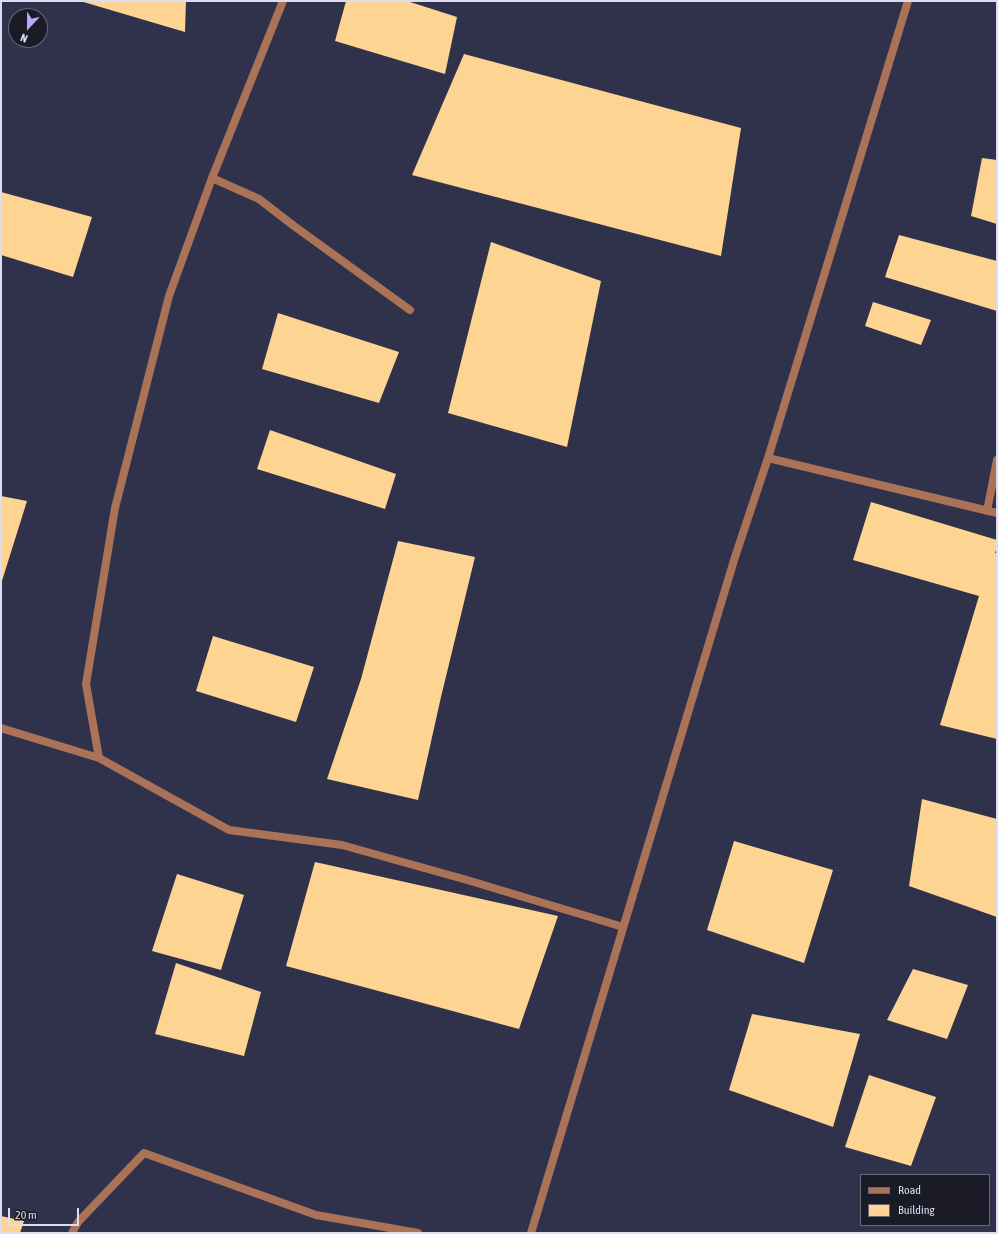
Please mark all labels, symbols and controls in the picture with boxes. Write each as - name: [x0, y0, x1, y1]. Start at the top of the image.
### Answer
- north arrow: [8, 8, 48, 48]
- text: N: [19, 31, 29, 45]
- legend: [860, 1174, 990, 1226]
- text: Road: [898, 1183, 921, 1197]
- scale bar: [10, 1200, 81, 1226]
- text: Building: [898, 1203, 935, 1217]
- text: 20 m: [15, 1208, 37, 1222]

